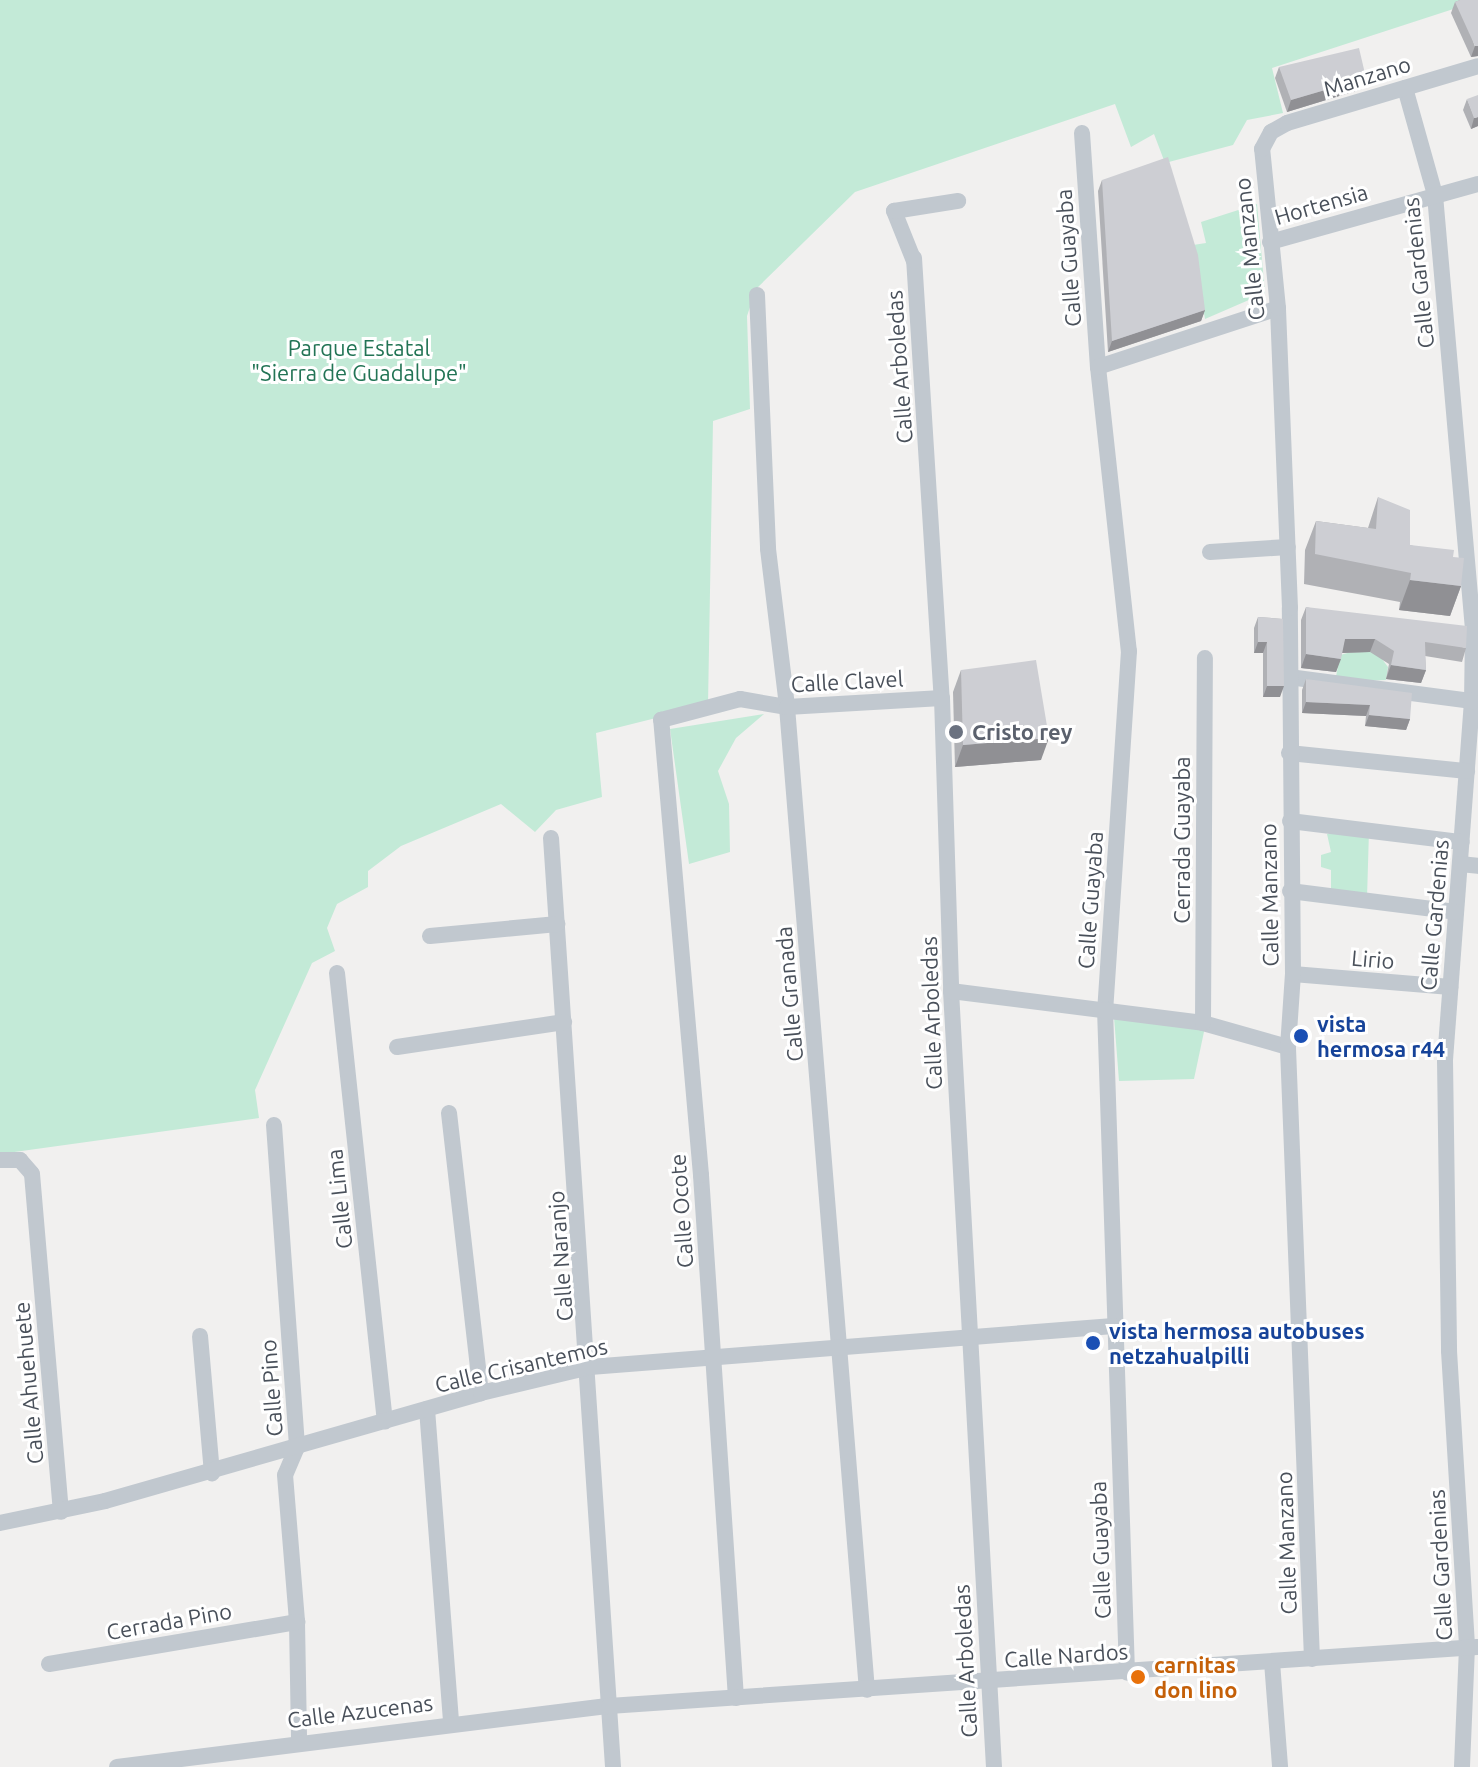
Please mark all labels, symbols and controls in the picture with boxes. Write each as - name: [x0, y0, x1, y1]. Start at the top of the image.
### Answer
- street label: Manzano: [1320, 50, 1414, 102]
- street label: Calle Manzano: [1228, 176, 1270, 322]
- street label: Hortensia: [1271, 178, 1371, 230]
- street label: Calle Guayaba: [1050, 188, 1086, 328]
- street label: Calle Gardenias: [1397, 196, 1439, 350]
- street label: Calle Arboledas: [880, 289, 918, 445]
- park label: Parque Estatal "Sierra de Guadalupe": [251, 334, 467, 386]
- street label: Calle Clavel: [790, 665, 904, 697]
- place label: Cristo rey: [972, 719, 1072, 745]
- marker: Cristo rey: [947, 723, 965, 741]
- street label: Cerrada Guayaba: [1169, 756, 1195, 924]
- street label: Calle Manzano: [1255, 823, 1283, 967]
- street label: Calle Guayaba: [1072, 830, 1108, 970]
- street label: Calle Gardenias: [1414, 838, 1454, 992]
- street label: Calle Granada: [770, 925, 808, 1063]
- street label: Calle Arboledas: [915, 936, 947, 1090]
- street label: Lirio: [1350, 944, 1396, 974]
- place label: vista hermosa r44: [1317, 1010, 1445, 1062]
- marker: vista hermosa r44: [1292, 1027, 1310, 1045]
- street label: Calle Lima: [321, 1148, 357, 1250]
- street label: Calle Ocote: [664, 1153, 698, 1269]
- street label: Calle Naranjo: [542, 1190, 578, 1322]
- street label: Calle Ahuehuete: [8, 1301, 48, 1465]
- place label: vista hermosa autobuses netzahualpilli: [1109, 1317, 1365, 1368]
- street label: Calle Crisantemos: [432, 1332, 610, 1398]
- marker: vista hermosa autobuses netzahualpilli: [1084, 1334, 1102, 1352]
- street label: Calle Pino: [254, 1338, 288, 1438]
- street label: Calle Manzano: [1270, 1471, 1302, 1615]
- street label: Calle Guayaba: [1084, 1481, 1116, 1619]
- street label: Calle Gardenias: [1423, 1489, 1457, 1641]
- street label: Calle Arboledas: [948, 1584, 982, 1738]
- street label: Cerrada Pino: [104, 1597, 234, 1645]
- street label: Calle Nardos: [1003, 1638, 1129, 1672]
- place label: carnitas don lino: [1154, 1651, 1237, 1702]
- marker: carnitas don lino: [1129, 1668, 1147, 1686]
- street label: Calle Azucenas: [286, 1689, 434, 1733]

